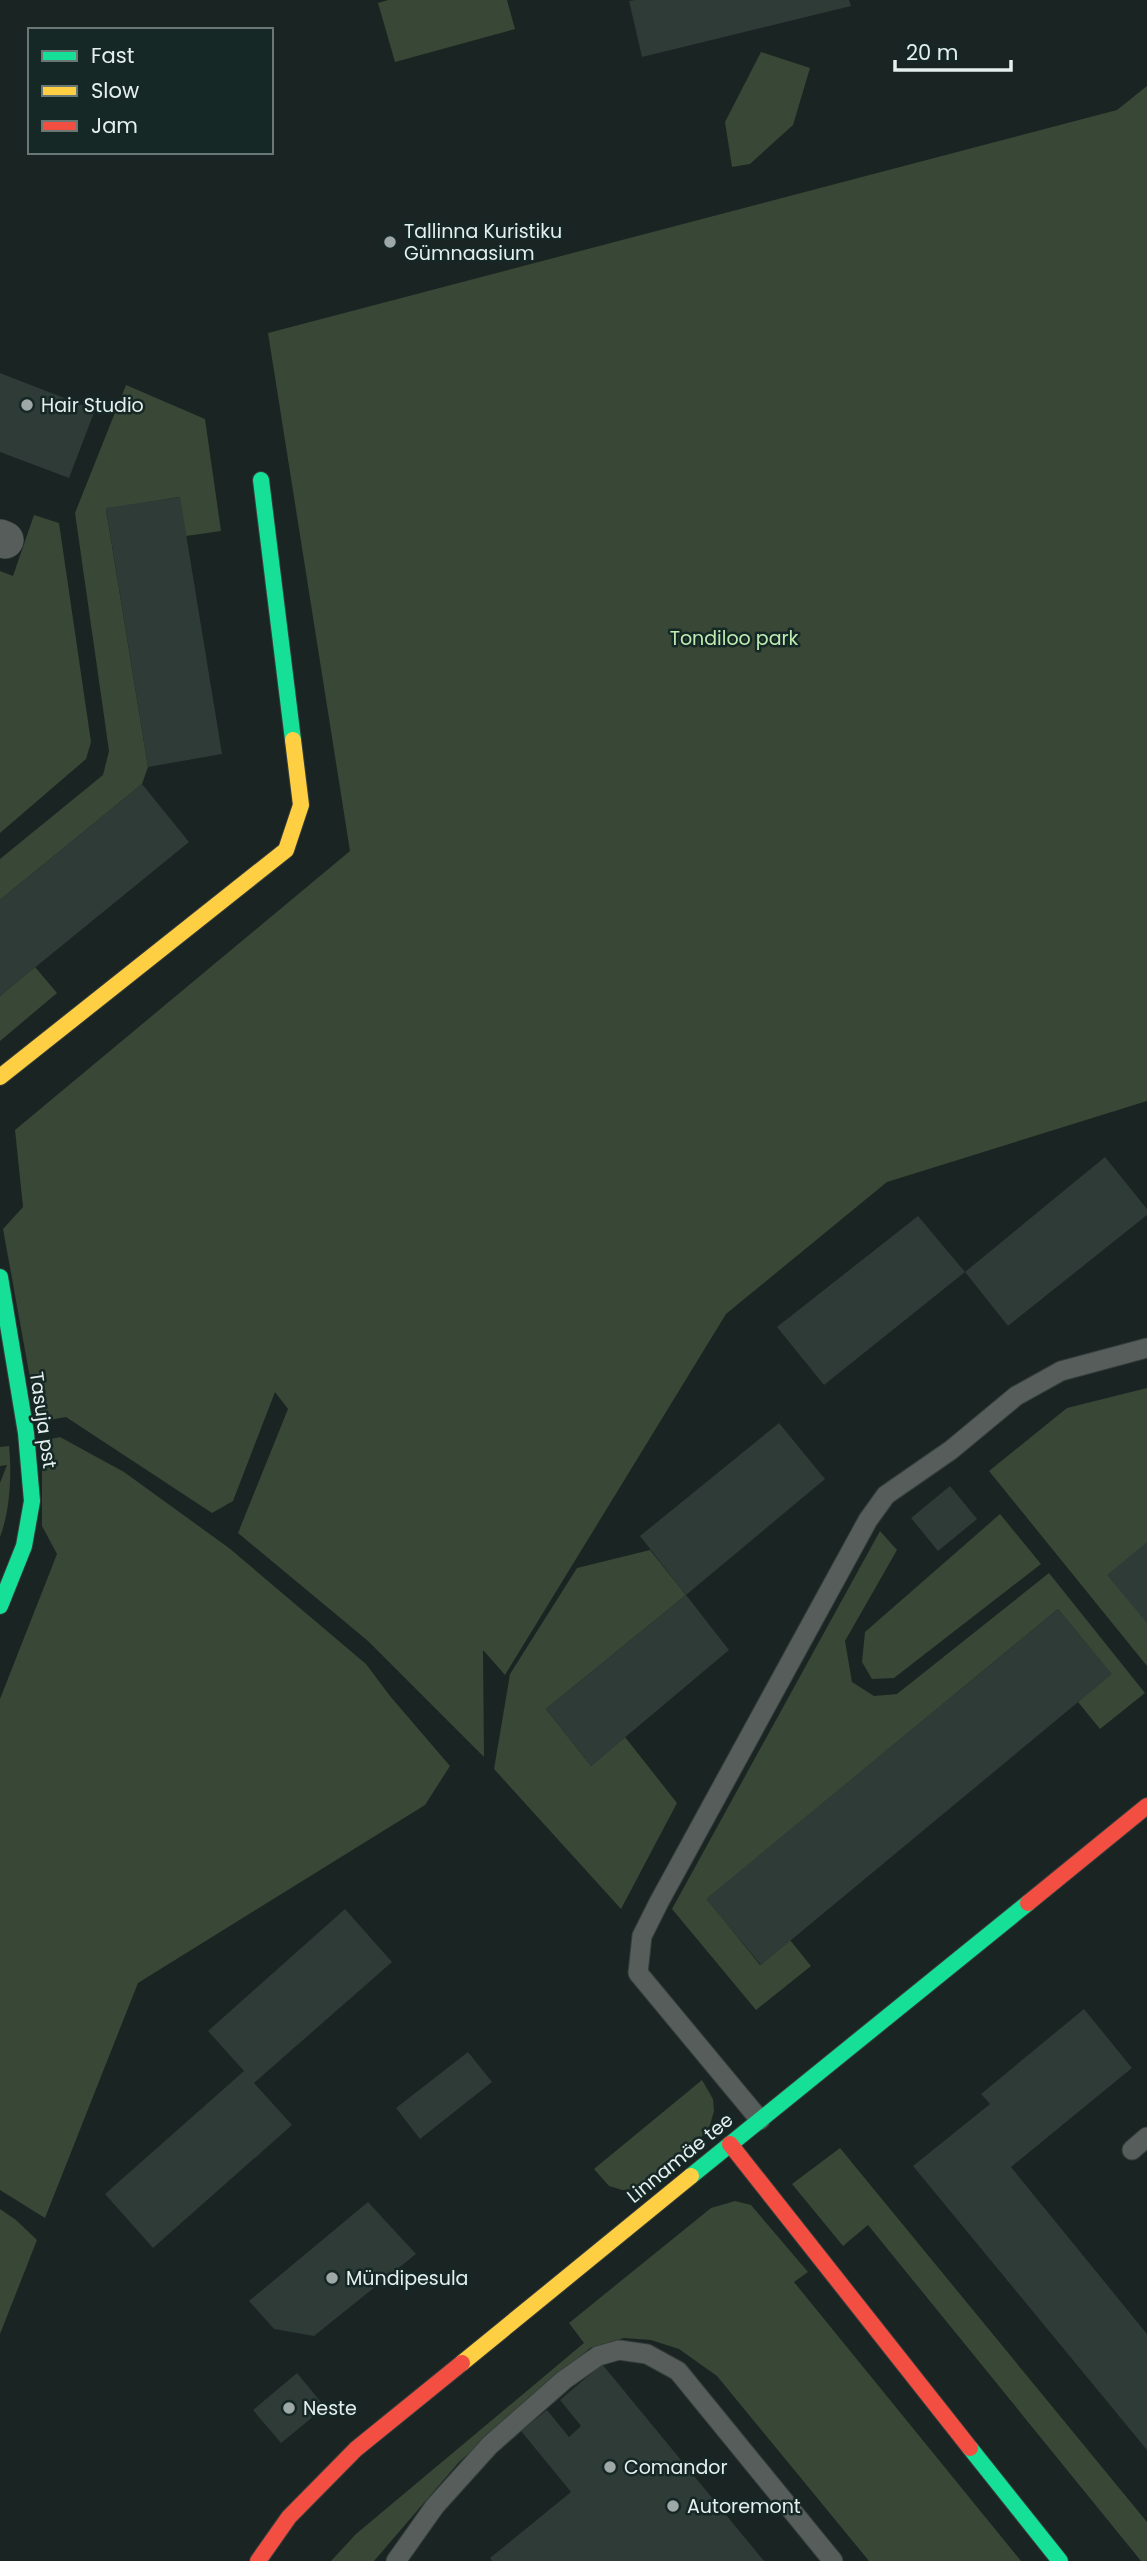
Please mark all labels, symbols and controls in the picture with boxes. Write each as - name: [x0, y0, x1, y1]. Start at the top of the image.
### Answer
- legend: [28, 28, 273, 154]
- scale bar: [895, 28, 1010, 72]
- text: 20 m: [906, 38, 959, 67]
- text: Fast: [91, 41, 134, 70]
- text: Slow: [91, 76, 139, 105]
- text: Jam: [91, 111, 138, 140]
- place label: Tallinna Kuristiku Gümnaasium: [404, 218, 562, 267]
- marker: Tallinna Kuristiku Gümnaasium: [382, 234, 398, 250]
- place label: Hair Studio: [41, 392, 144, 419]
- marker: Hair Studio: [19, 397, 35, 413]
- park label: Tondiloo park: [670, 625, 799, 652]
- street label: Tasuja pst: [23, 1370, 63, 1470]
- street label: Linnamäe tee: [621, 2107, 739, 2209]
- place label: Mündipesula: [346, 2265, 468, 2292]
- marker: Mündipesula: [324, 2270, 340, 2286]
- place label: Neste: [303, 2395, 357, 2422]
- marker: Neste: [281, 2400, 297, 2416]
- place label: Comandor: [624, 2454, 728, 2481]
- marker: Comandor: [602, 2459, 618, 2475]
- place label: Autoremont: [687, 2493, 801, 2520]
- marker: Autoremont: [665, 2498, 681, 2514]

